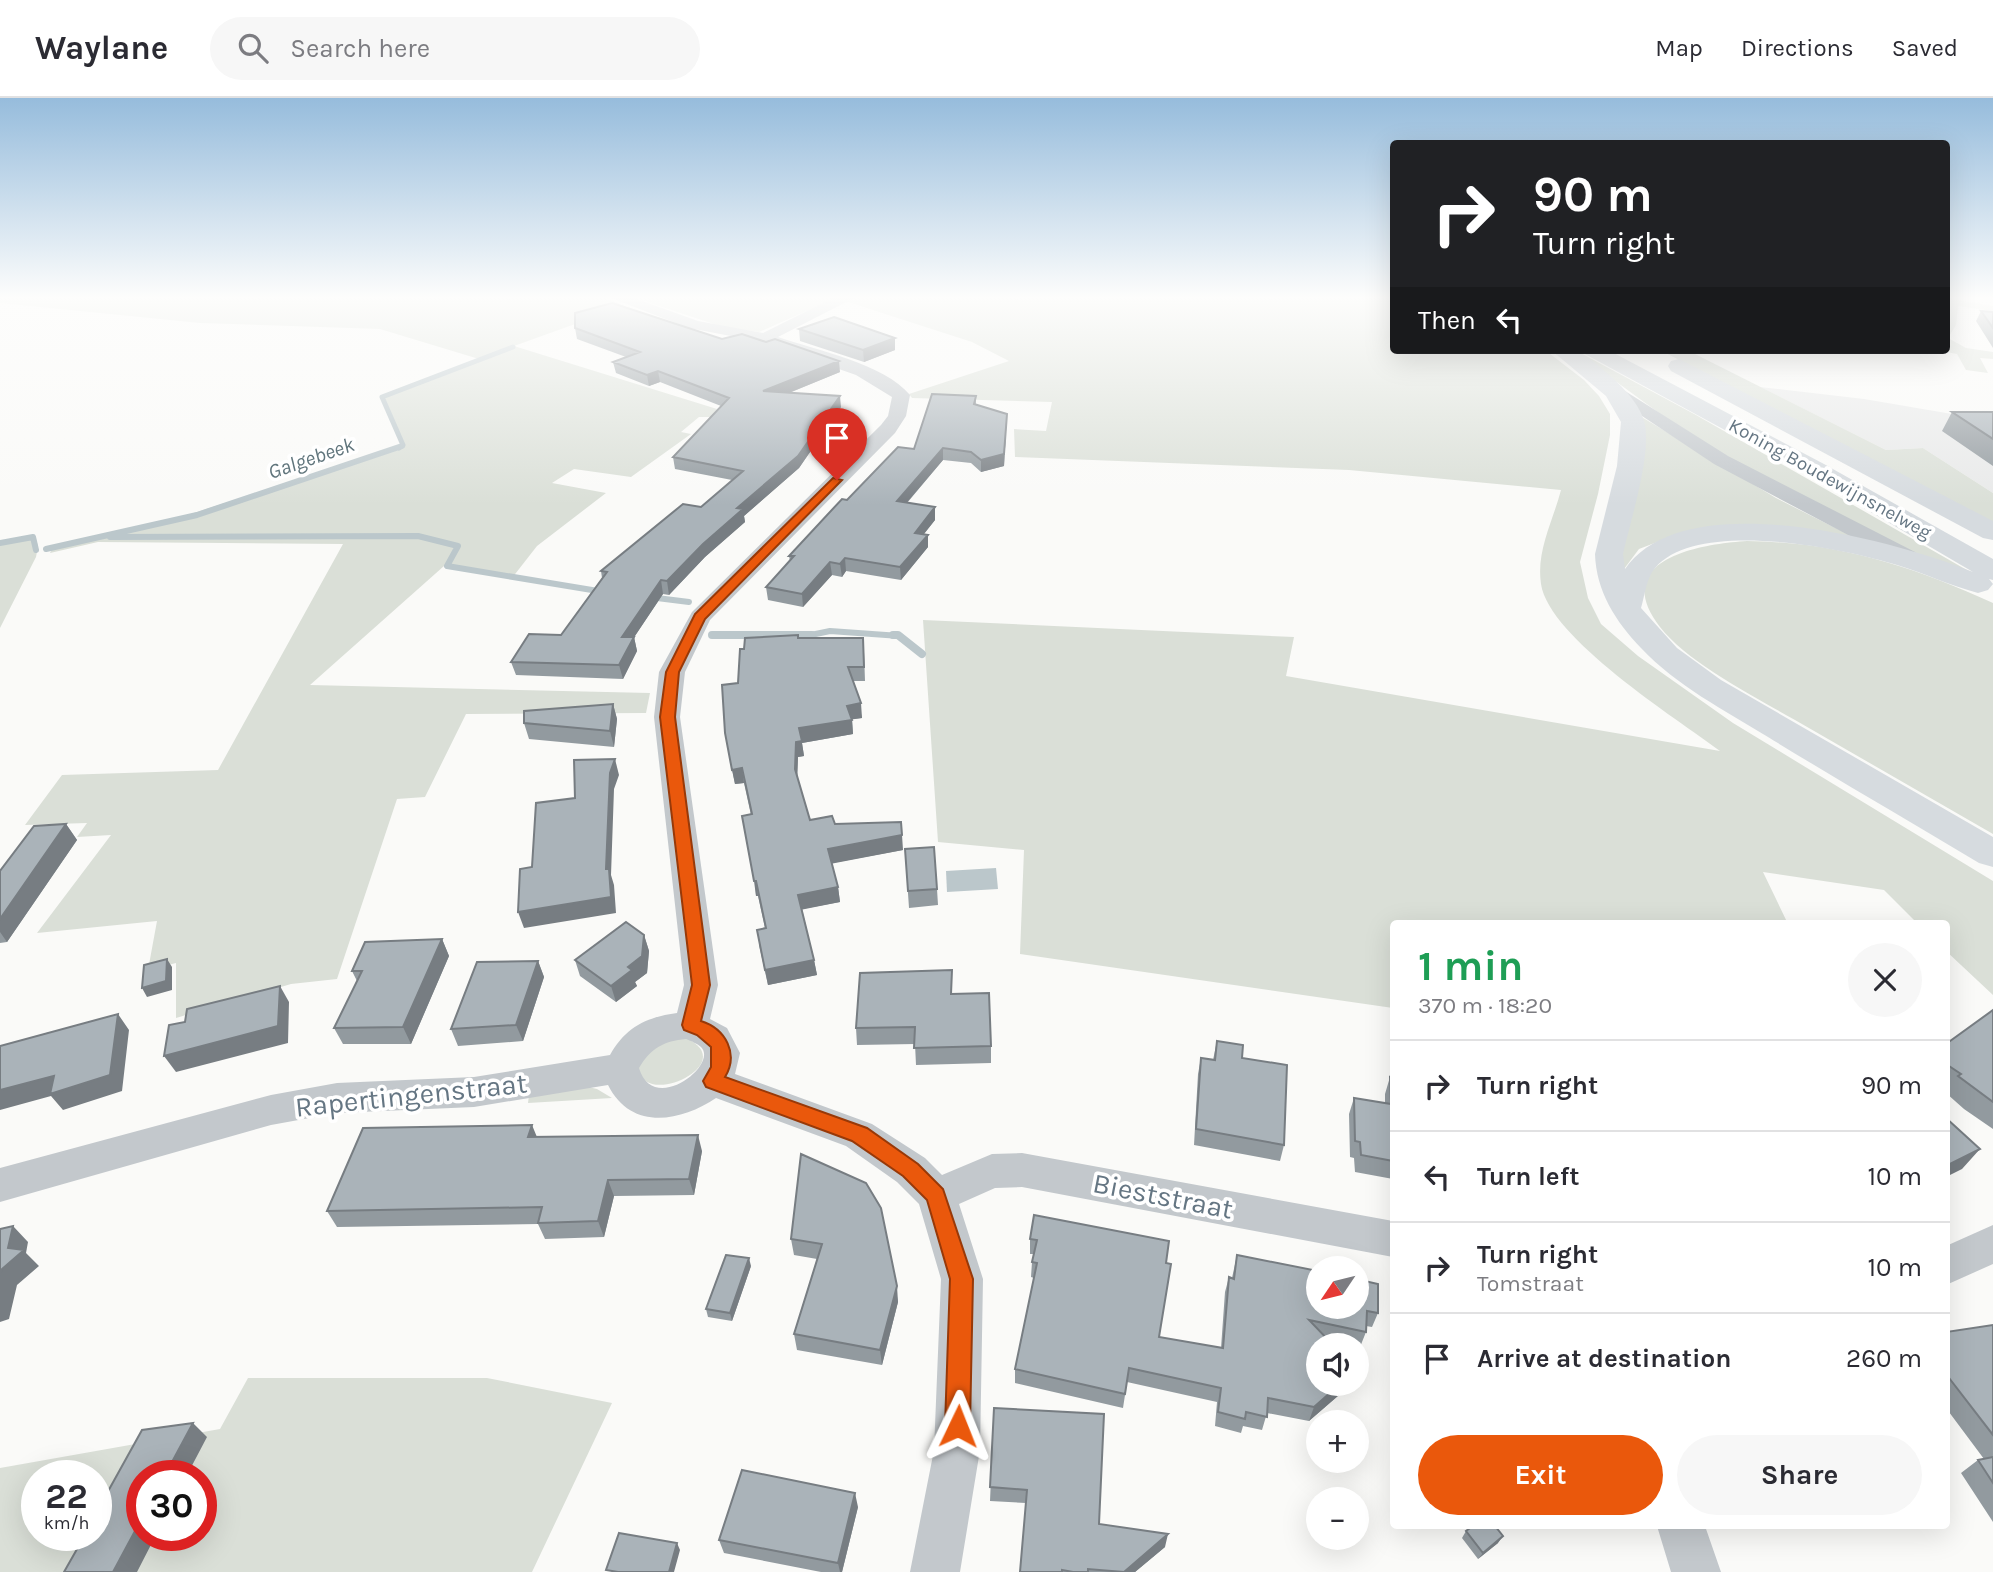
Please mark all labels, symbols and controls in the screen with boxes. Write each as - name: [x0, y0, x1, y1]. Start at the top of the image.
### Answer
- search box: [210, 17, 700, 80]
- text: Waylane: [35, 29, 168, 67]
- icon: search: [234, 29, 272, 67]
- text: Search here: [290, 33, 430, 64]
- text: Map: [1655, 34, 1703, 62]
- text: Directions: [1741, 34, 1854, 62]
- text: Saved: [1892, 34, 1958, 62]
- text: 90 m: [1533, 166, 1653, 223]
- icon: right: [1418, 168, 1509, 259]
- text: Turn right: [1533, 225, 1675, 262]
- icon: left: [1490, 301, 1528, 339]
- text: Then: [1418, 305, 1476, 336]
- pin: [807, 408, 867, 480]
- street label: Koning Boudewijnsnelweg: [1725, 414, 1935, 544]
- icon: arrive: [818, 419, 856, 457]
- water label: Galgebeek: [265, 432, 358, 484]
- text: 1 min: [1418, 941, 1523, 991]
- button: close: [1848, 943, 1922, 1017]
- text: 370 m · 18:20: [1418, 992, 1552, 1019]
- street label: Rapertingenstraat: [293, 1066, 529, 1124]
- icon: right: [1418, 1067, 1456, 1105]
- text: Turn right: [1477, 1070, 1598, 1101]
- text: 90 m: [1861, 1070, 1922, 1101]
- icon: left: [1418, 1158, 1456, 1196]
- text: Turn left: [1477, 1161, 1579, 1192]
- text: 10 m: [1867, 1161, 1922, 1192]
- street label: Bieststraat: [1090, 1166, 1236, 1226]
- text: Turn right: [1477, 1239, 1598, 1270]
- icon: right: [1418, 1249, 1456, 1287]
- text: 10 m: [1867, 1252, 1922, 1283]
- north arrow: [1306, 1256, 1368, 1320]
- map controls: [1306, 1256, 1369, 1550]
- text: Tomstraat: [1477, 1270, 1584, 1297]
- button: sound: [1306, 1333, 1369, 1396]
- icon: arrive: [1418, 1340, 1456, 1378]
- text: Arrive at destination: [1477, 1343, 1731, 1374]
- text: 260 m: [1846, 1343, 1922, 1374]
- position arrow: [921, 1389, 995, 1463]
- button: +: [1306, 1410, 1369, 1473]
- button: Exit: [1418, 1435, 1663, 1515]
- button: Share: [1677, 1435, 1922, 1515]
- speed limit sign: 30: [126, 1460, 217, 1551]
- text: 22: [45, 1476, 88, 1517]
- button: −: [1306, 1487, 1369, 1550]
- text: km/h: [44, 1512, 89, 1534]

